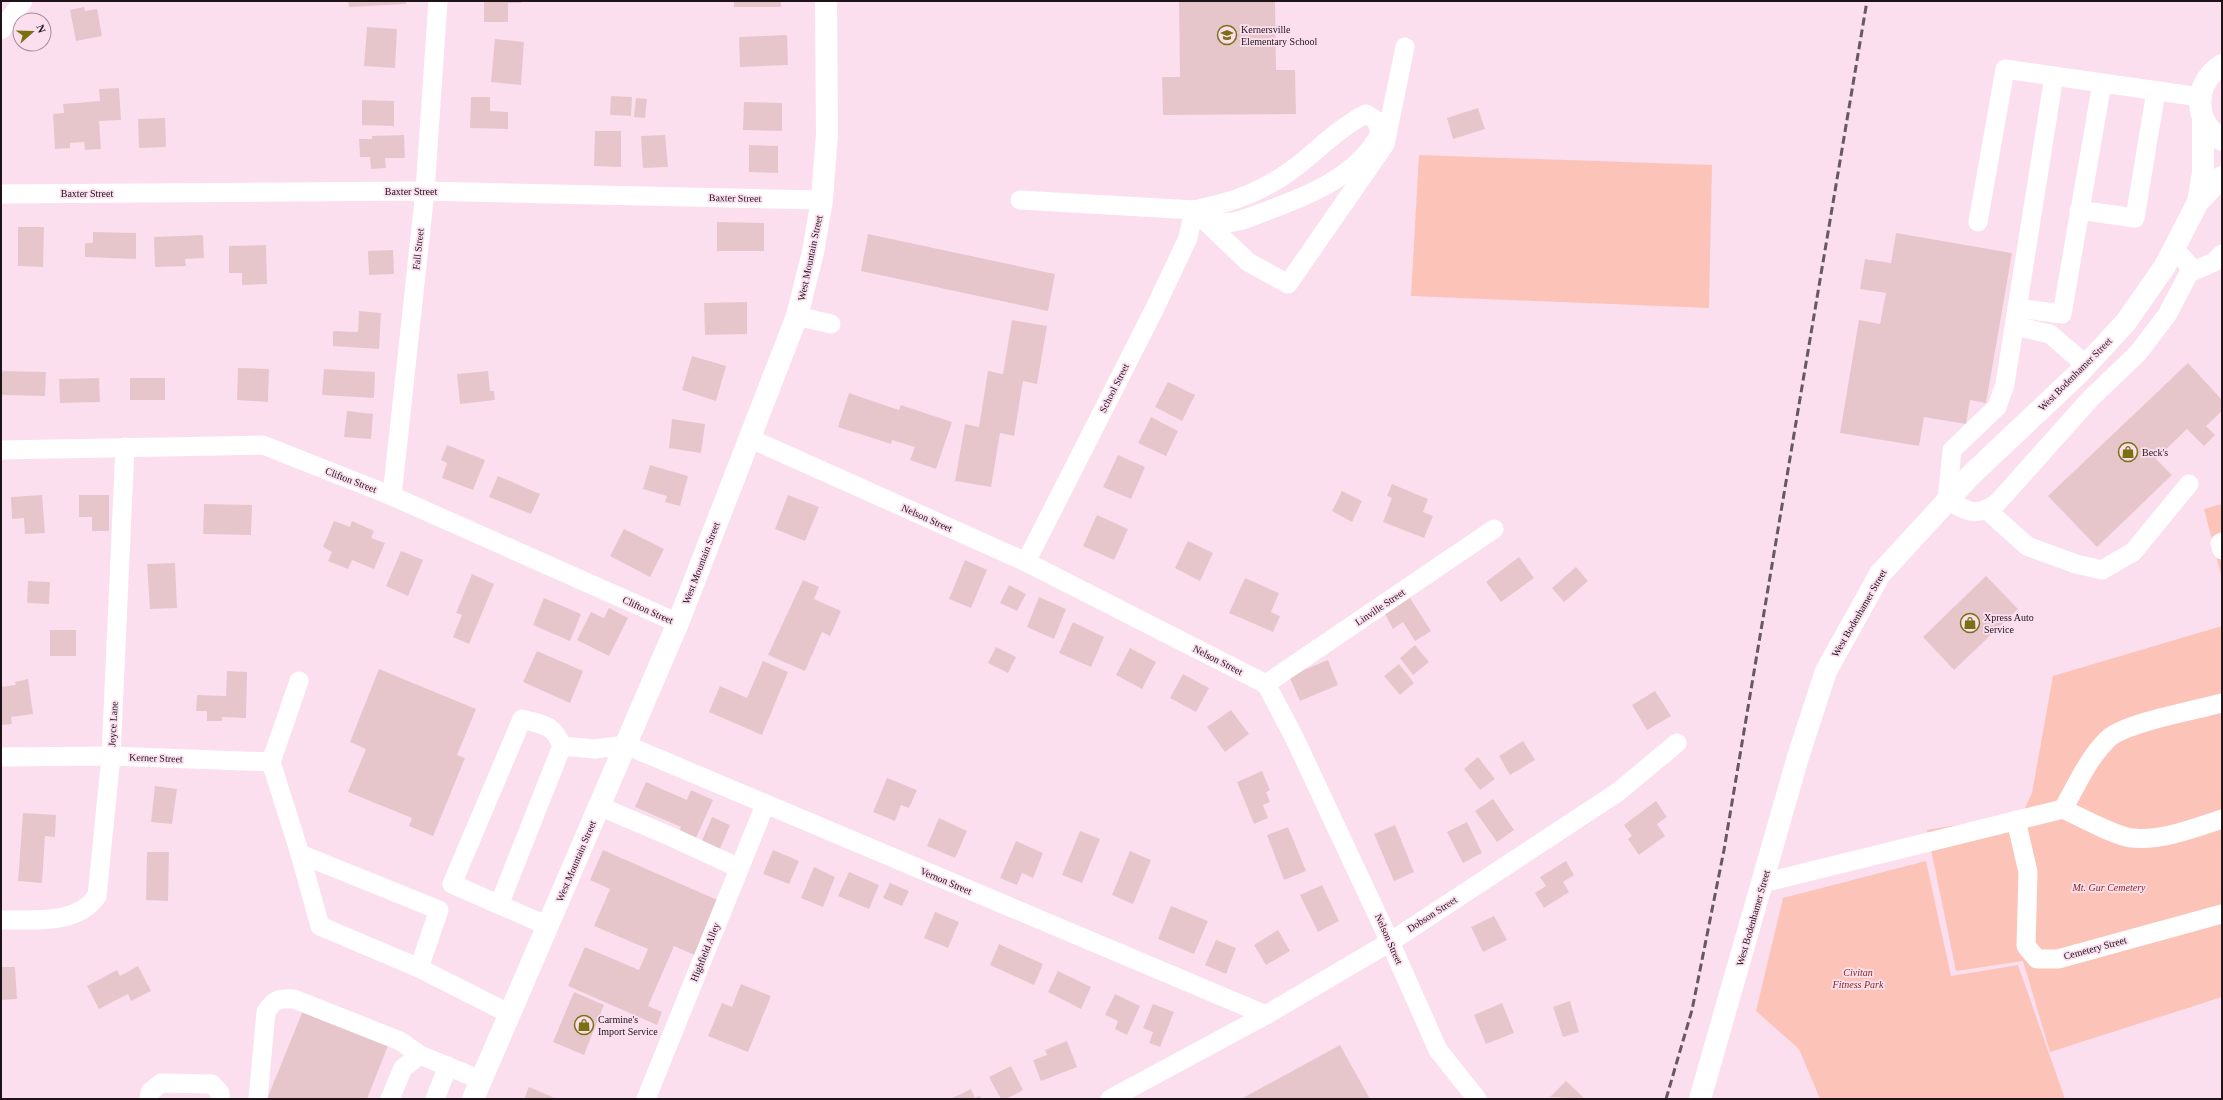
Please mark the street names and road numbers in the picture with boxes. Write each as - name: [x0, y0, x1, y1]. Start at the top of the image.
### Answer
- street label: Baxter Street: [385, 186, 437, 197]
- street label: Baxter Street: [61, 188, 113, 199]
- street label: Baxter Street: [709, 192, 762, 204]
- street label: West Mountain Street: [796, 214, 824, 302]
- street label: Fall Street: [410, 228, 426, 270]
- street label: West Bodenhamer Street: [2036, 335, 2114, 413]
- street label: School Street: [1097, 361, 1131, 414]
- street label: Clifton Street: [324, 465, 378, 495]
- street label: Nelson Street: [900, 502, 954, 534]
- street label: West Mountain Street: [680, 520, 722, 606]
- street label: West Bodenhamer Street: [1829, 567, 1889, 659]
- street label: Linville Street: [1353, 586, 1407, 628]
- street label: Clifton Street: [621, 594, 675, 626]
- street label: Nelson Street: [1191, 643, 1245, 677]
- street label: Joyce Lane: [106, 701, 120, 747]
- street label: Kerner Street: [129, 752, 183, 764]
- street label: West Mountain Street: [554, 819, 598, 903]
- street label: Vernon Street: [919, 865, 974, 897]
- street label: West Bodenhamer Street: [1734, 869, 1772, 967]
- street label: Dobson Street: [1405, 894, 1459, 934]
- street label: Nelson Street: [1373, 912, 1405, 966]
- street label: Highfield Alley: [688, 921, 722, 983]
- street label: Cemetery Street: [2062, 934, 2128, 962]

